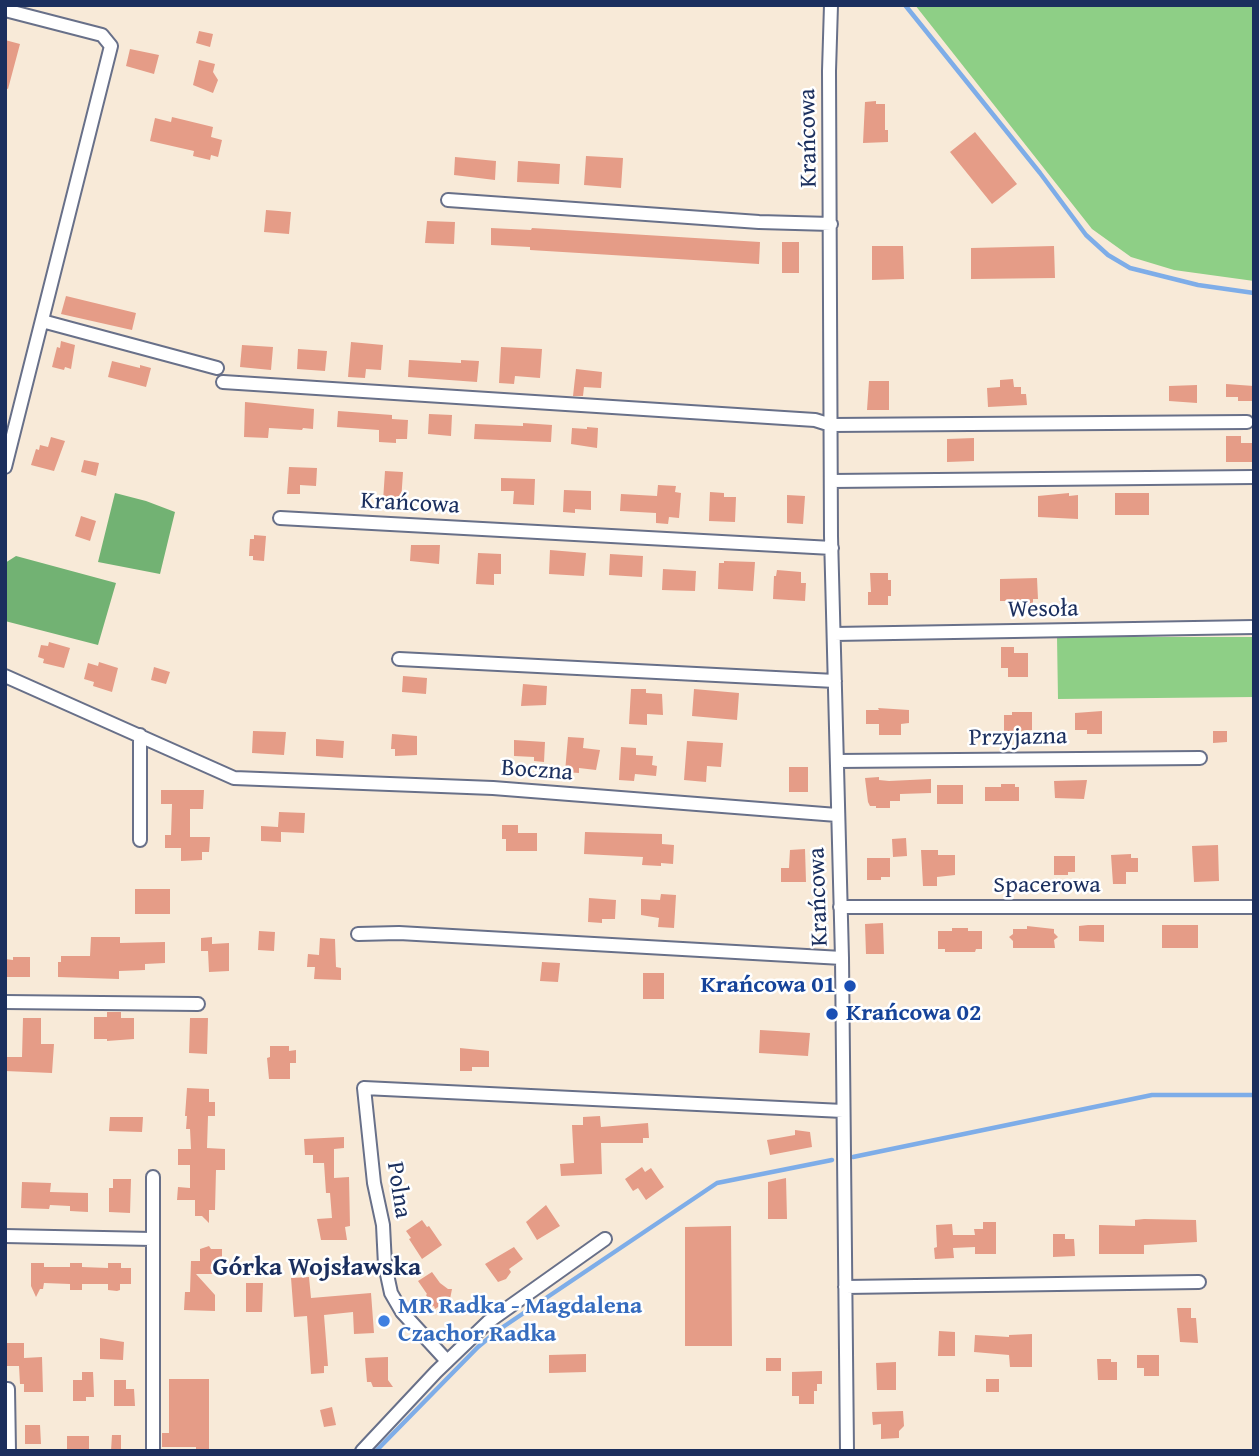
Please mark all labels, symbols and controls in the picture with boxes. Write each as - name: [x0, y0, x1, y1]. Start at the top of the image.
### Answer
- street label: Krańcowa: [794, 88, 824, 188]
- street label: Krańcowa: [360, 487, 460, 521]
- street label: Wesoła: [1007, 595, 1079, 625]
- street label: Przyjazna: [969, 723, 1067, 753]
- street label: Boczna: [500, 754, 574, 788]
- street label: Krańcowa: [803, 847, 835, 947]
- street label: Spacerowa: [993, 872, 1101, 900]
- place label: Krańcowa 01: [701, 972, 836, 1000]
- marker: Krańcowa 01: [842, 978, 858, 994]
- place label: Krańcowa 02: [846, 1000, 981, 1028]
- marker: Krańcowa 02: [824, 1006, 840, 1022]
- street label: Polna: [379, 1160, 417, 1220]
- district label: Górka Wojsławska: [213, 1252, 421, 1284]
- place label: MR Radka - Magdalena Czachor Radka: [398, 1293, 642, 1349]
- marker: MR Radka - Magdalena Czachor Radka: [376, 1313, 392, 1329]

